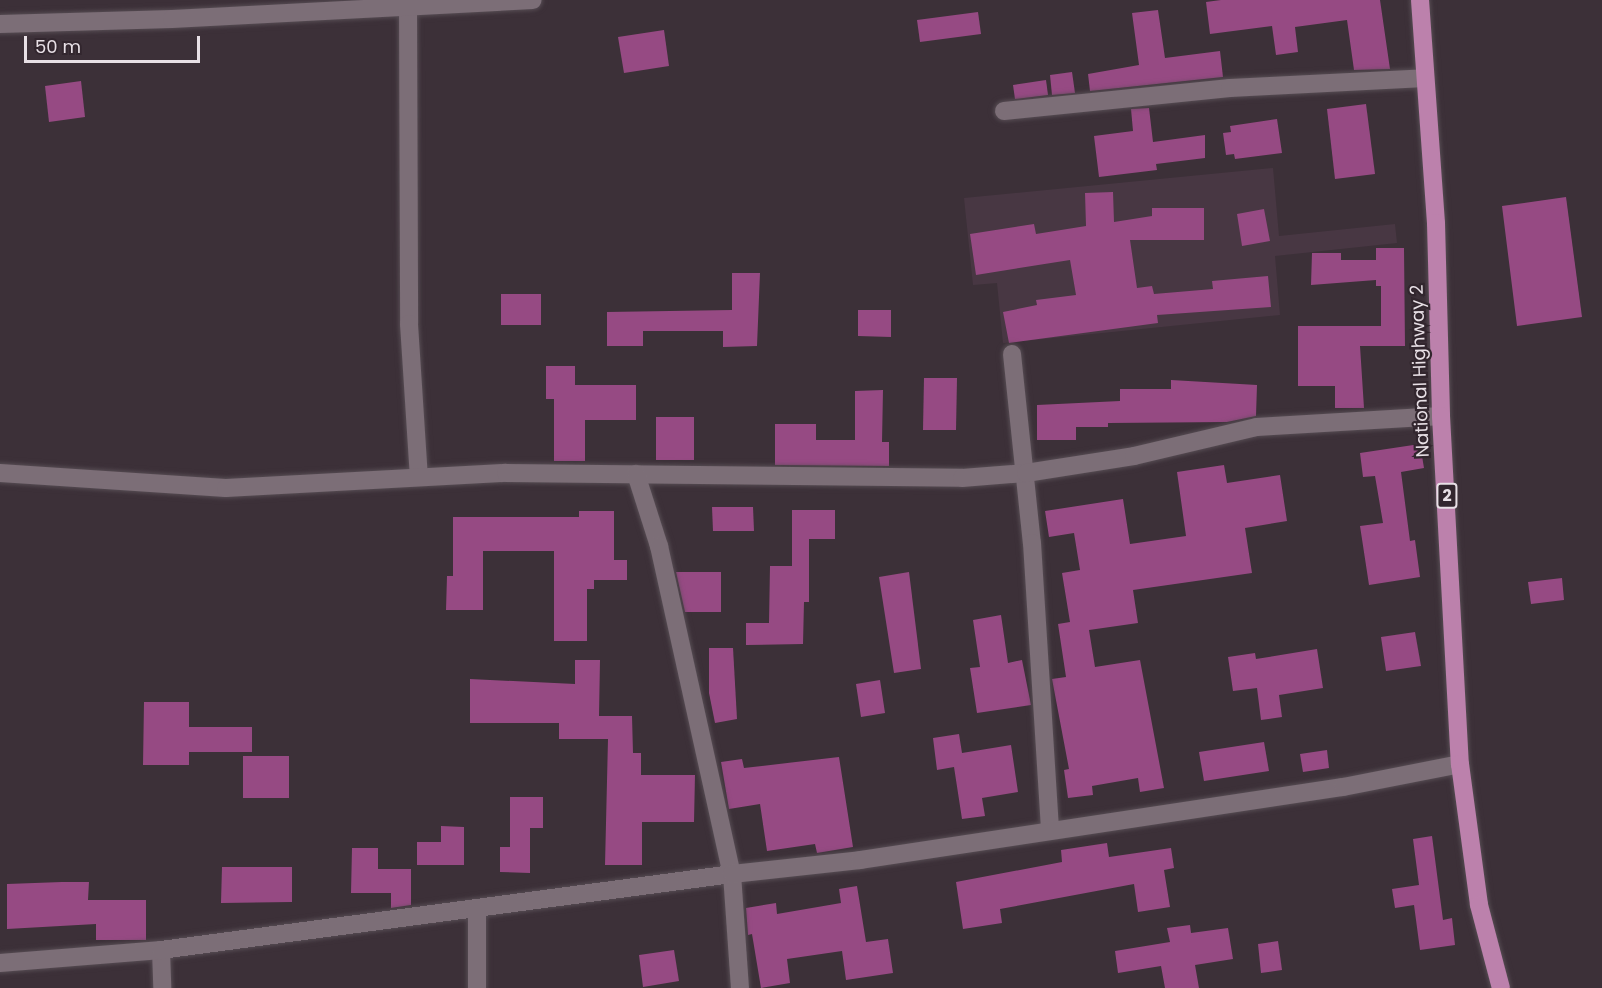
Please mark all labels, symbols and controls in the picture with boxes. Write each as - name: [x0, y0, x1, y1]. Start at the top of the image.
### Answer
- scale bar: [27, 24, 202, 62]
- text: 50 m: [35, 34, 81, 59]
- street label: National Highway 2: [1406, 284, 1434, 458]
- road number: 2: [1435, 483, 1459, 509]

